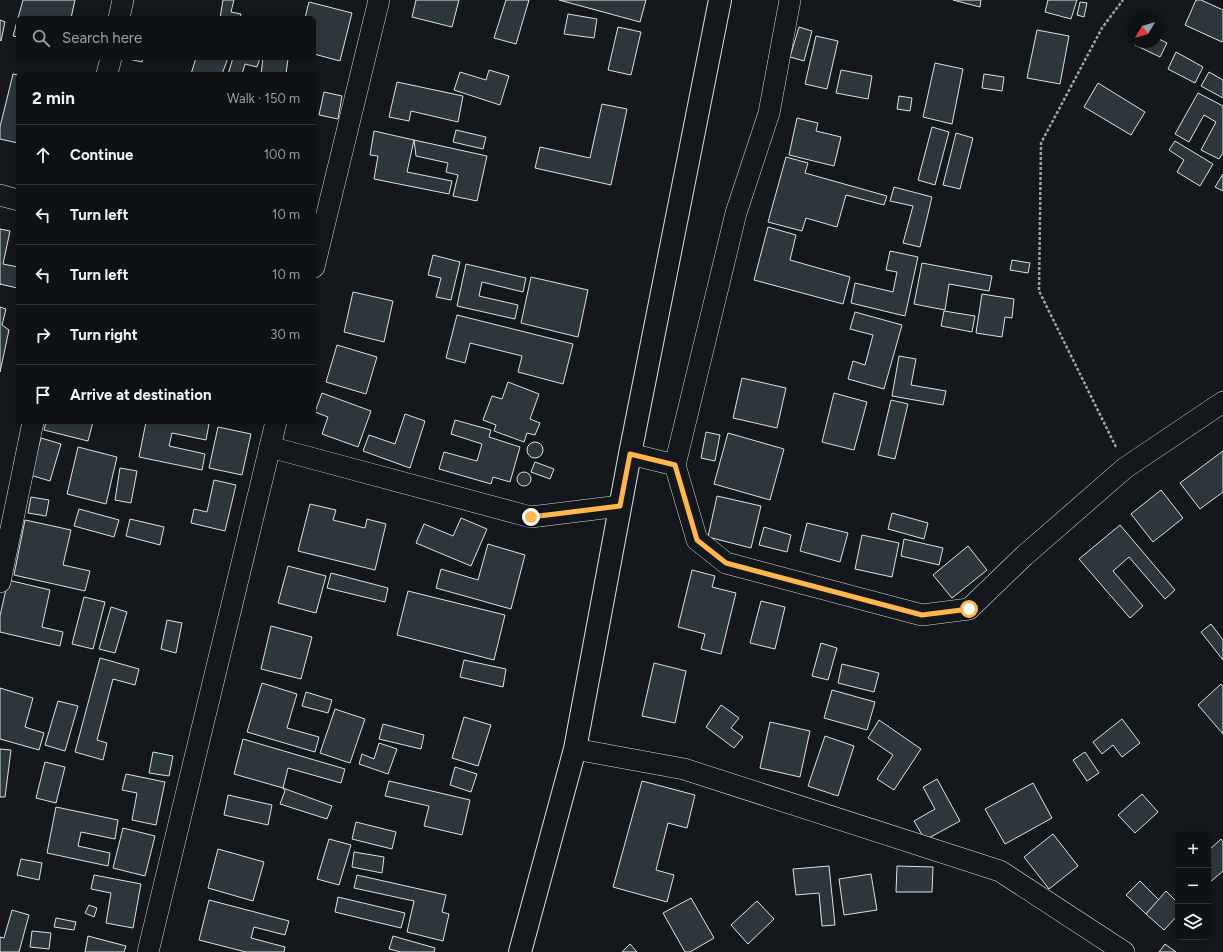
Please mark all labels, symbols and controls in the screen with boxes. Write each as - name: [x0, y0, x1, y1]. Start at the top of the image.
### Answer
- north arrow: [1127, 12, 1163, 48]
- search box: [16, 16, 316, 60]
- icon: search: [30, 27, 52, 49]
- text: Search here: [62, 29, 142, 47]
- text: 2 min: [32, 88, 75, 108]
- text: Walk · 150 m: [227, 91, 300, 106]
- icon: ahead: [32, 144, 54, 166]
- text: Continue: [70, 146, 133, 164]
- text: 100 m: [264, 147, 300, 162]
- icon: left: [32, 204, 54, 226]
- text: Turn left: [70, 206, 128, 224]
- text: 10 m: [272, 207, 300, 222]
- icon: left: [32, 264, 54, 286]
- text: Turn left: [70, 266, 128, 284]
- text: 10 m: [272, 267, 300, 282]
- icon: right: [32, 324, 54, 346]
- text: Turn right: [70, 326, 138, 344]
- text: 30 m: [270, 327, 300, 342]
- icon: arrive: [32, 384, 54, 406]
- text: Arrive at destination: [70, 386, 211, 404]
- route end: [522, 508, 540, 526]
- route start: [960, 600, 978, 618]
- map controls: [1175, 832, 1211, 940]
- button: +: [1175, 832, 1211, 868]
- button: −: [1175, 868, 1211, 904]
- button: layers: [1175, 904, 1211, 940]

